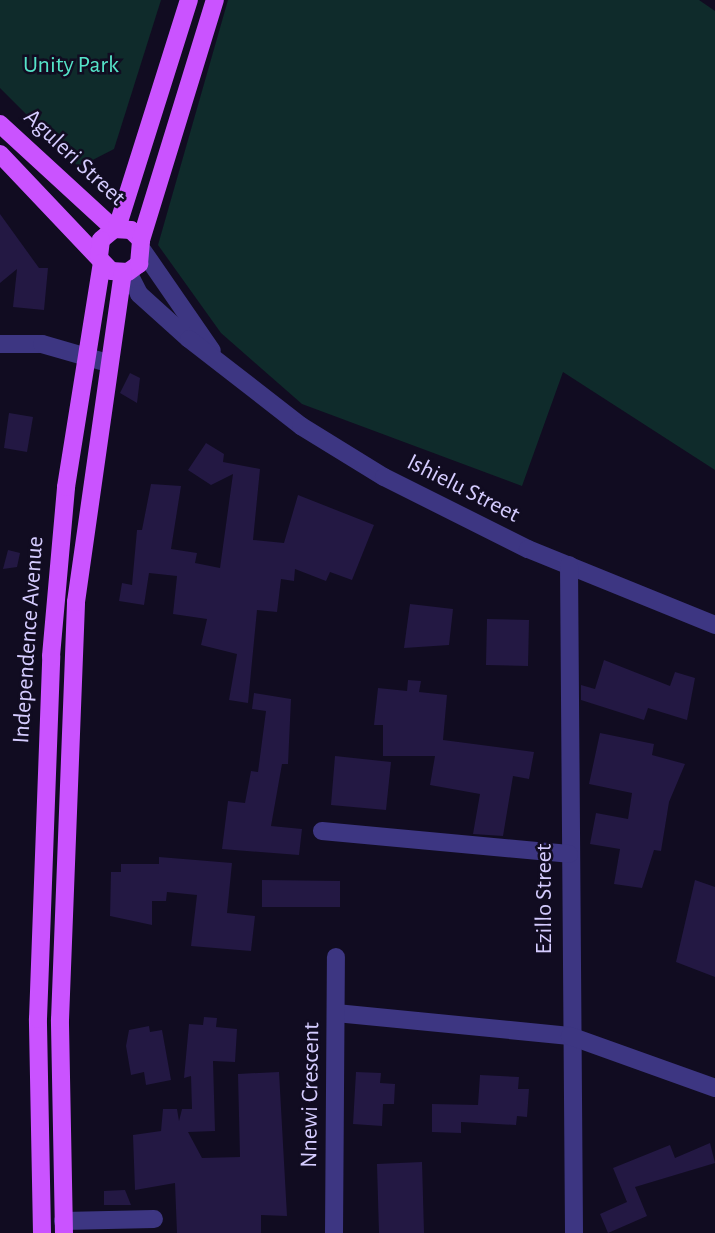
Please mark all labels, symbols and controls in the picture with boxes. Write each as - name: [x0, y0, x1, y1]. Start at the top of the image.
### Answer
- park label: Unity Park: [23, 52, 119, 80]
- street label: Aguleri Street: [17, 104, 131, 212]
- street label: Ishielu Street: [402, 448, 524, 530]
- street label: Independence Avenue: [7, 535, 51, 745]
- street label: Ezillo Street: [531, 844, 559, 954]
- street label: Nnewi Crescent: [295, 1022, 327, 1168]

